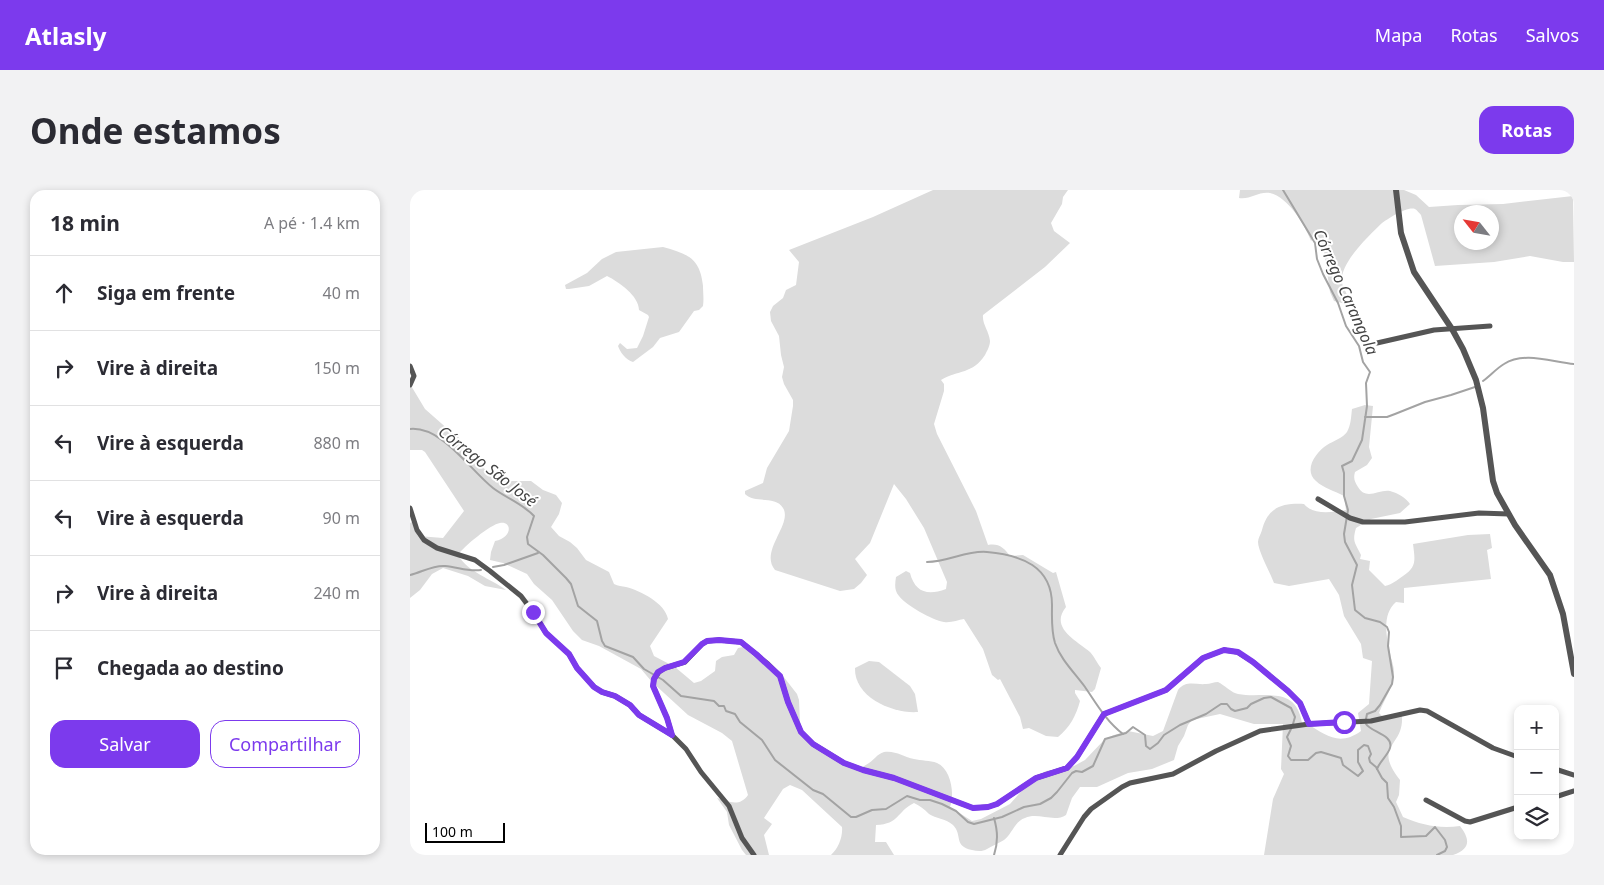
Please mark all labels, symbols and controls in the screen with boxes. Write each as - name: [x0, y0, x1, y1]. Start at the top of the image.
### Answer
- text: Atlasly: [25, 19, 106, 52]
- text: Mapa: [1375, 23, 1422, 47]
- text: Rotas: [1450, 23, 1498, 47]
- text: Salvos: [1526, 23, 1579, 47]
- button: Rotas: [1479, 106, 1574, 154]
- text: Onde estamos: [30, 107, 281, 154]
- north arrow: [1454, 205, 1499, 250]
- text: 18 min: [50, 209, 120, 237]
- text: A pé · 1.4 km: [264, 212, 360, 234]
- water label: Córrego Carangola: [1308, 226, 1384, 358]
- icon: ahead: [50, 279, 78, 307]
- text: Siga em frente: [97, 280, 235, 306]
- text: 40 m: [323, 282, 360, 304]
- icon: right: [50, 354, 78, 382]
- text: Vire à direita: [97, 355, 218, 381]
- text: 150 m: [313, 357, 360, 379]
- water label: Córrego São José: [434, 420, 542, 512]
- icon: left: [50, 429, 78, 457]
- text: Vire à esquerda: [97, 430, 244, 456]
- text: 880 m: [313, 432, 360, 454]
- icon: left: [50, 504, 78, 532]
- text: Vire à esquerda: [97, 505, 244, 531]
- text: 90 m: [323, 507, 360, 529]
- icon: right: [50, 579, 78, 607]
- text: Vire à direita: [97, 580, 218, 606]
- text: 240 m: [313, 582, 360, 604]
- route end: [522, 601, 545, 624]
- icon: arrive: [50, 654, 78, 682]
- text: Chegada ao destino: [97, 655, 284, 681]
- map controls: [1514, 705, 1559, 840]
- button: +: [1514, 705, 1559, 750]
- route start: [1333, 711, 1356, 734]
- button: Salvar: [50, 720, 200, 768]
- button: Compartilhar: [210, 720, 360, 768]
- button: −: [1514, 750, 1559, 795]
- button: layers: [1514, 795, 1559, 840]
- scale bar: [425, 820, 505, 843]
- text: 100 m: [432, 822, 473, 841]

